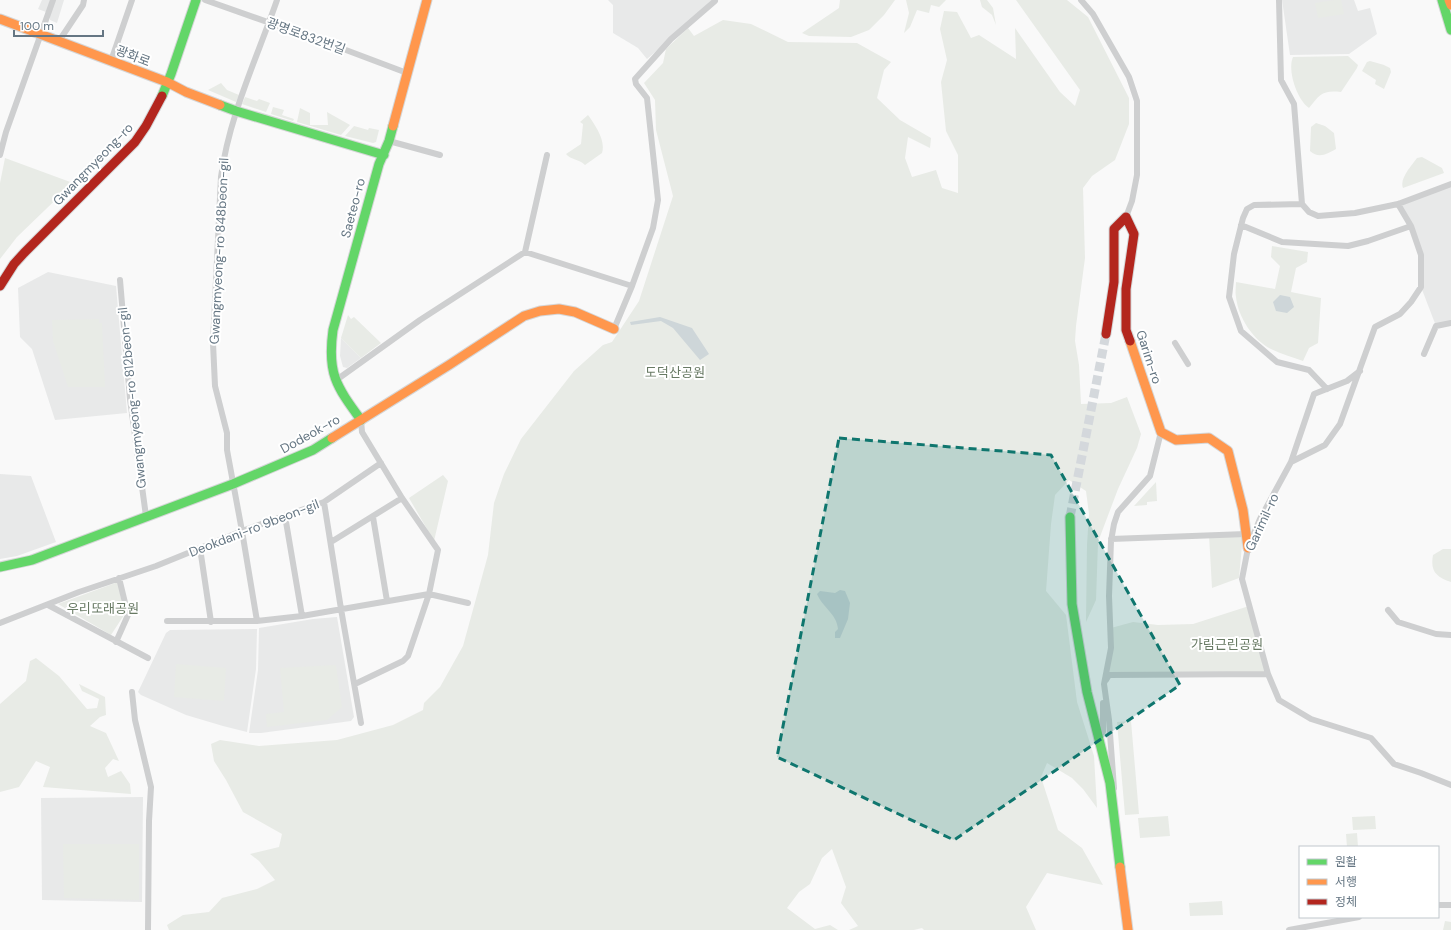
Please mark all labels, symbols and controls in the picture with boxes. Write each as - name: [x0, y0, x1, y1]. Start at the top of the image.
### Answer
- scale bar: [14, 12, 103, 38]
- street label: 광명로832번길: [264, 14, 348, 58]
- text: 100 m: [20, 18, 54, 34]
- street label: 광화로: [113, 42, 153, 70]
- street label: Gwangmyeong-ro: [49, 119, 137, 209]
- street label: Gwangmyeong-ro 848beon-gil: [206, 157, 232, 345]
- street label: Saeteo-ro: [337, 176, 369, 240]
- street label: Gwangmyeong-ro 812beon-gil: [114, 307, 150, 489]
- street label: Garim-ro: [1132, 328, 1166, 386]
- park label: 도덕산공원: [645, 364, 705, 381]
- street label: Dodeok-ro: [277, 410, 343, 457]
- street label: Garimil-ro: [1241, 490, 1283, 554]
- street label: Deokdani-ro 9beon-gil: [187, 495, 321, 561]
- park label: 우리또래공원: [67, 600, 139, 617]
- park label: 가림근린공원: [1191, 636, 1263, 653]
- legend: [1299, 846, 1439, 918]
- text: 원활: [1335, 854, 1357, 870]
- text: 서행: [1335, 874, 1357, 890]
- text: 정체: [1335, 894, 1357, 910]

